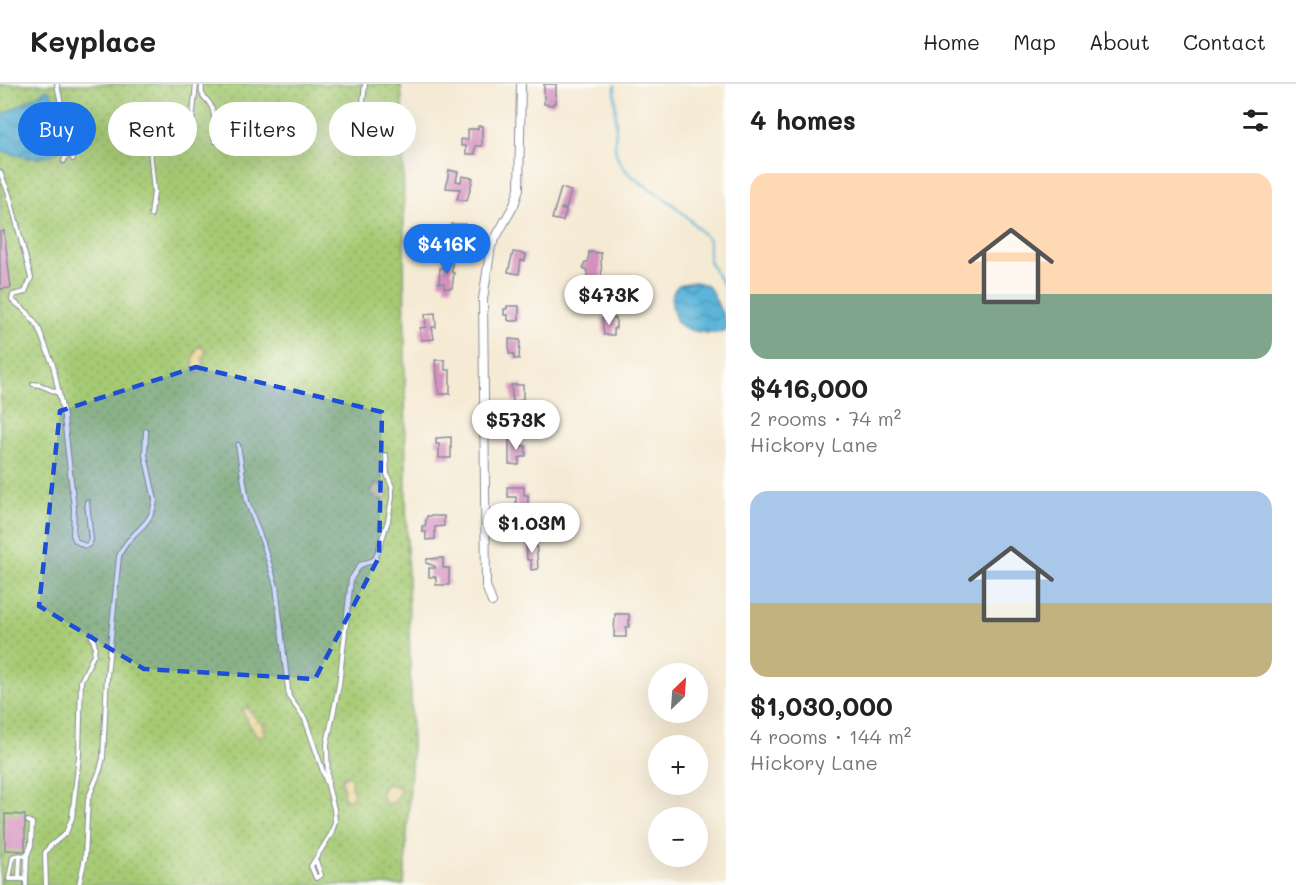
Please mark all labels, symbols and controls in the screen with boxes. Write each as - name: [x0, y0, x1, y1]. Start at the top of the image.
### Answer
- text: Keyplace: [30, 23, 156, 59]
- text: Home: [923, 28, 980, 55]
- text: Map: [1013, 28, 1056, 55]
- text: About: [1089, 28, 1150, 55]
- text: Contact: [1183, 28, 1266, 55]
- chip: Buy: [18, 102, 96, 156]
- chip: Rent: [108, 102, 197, 156]
- chip: Filters: [209, 102, 317, 156]
- chip: New: [329, 102, 416, 156]
- text: 4 homes: [750, 103, 856, 137]
- icon: filters: [1239, 104, 1272, 137]
- icon: home: [957, 212, 1065, 320]
- pin: $416K: [405, 224, 489, 275]
- text: $416K: [417, 230, 477, 256]
- pin: $473K: [567, 275, 651, 326]
- text: $473K: [578, 281, 640, 307]
- text: $416,000: [750, 371, 868, 405]
- pin: $573K: [474, 400, 558, 451]
- text: 2 rooms · 74 m²: [750, 405, 901, 431]
- text: $573K: [486, 406, 546, 432]
- text: Hickory Lane: [750, 431, 878, 457]
- pin: $1.03M: [483, 503, 581, 554]
- text: $1.03M: [498, 509, 566, 535]
- icon: home: [957, 530, 1065, 638]
- north arrow: [648, 663, 708, 723]
- map controls: [648, 663, 708, 867]
- text: $1,030,000: [750, 689, 893, 723]
- text: 4 rooms · 144 m²: [750, 723, 911, 749]
- button: +: [648, 735, 708, 795]
- text: Hickory Lane: [750, 749, 878, 775]
- button: −: [648, 807, 708, 867]

